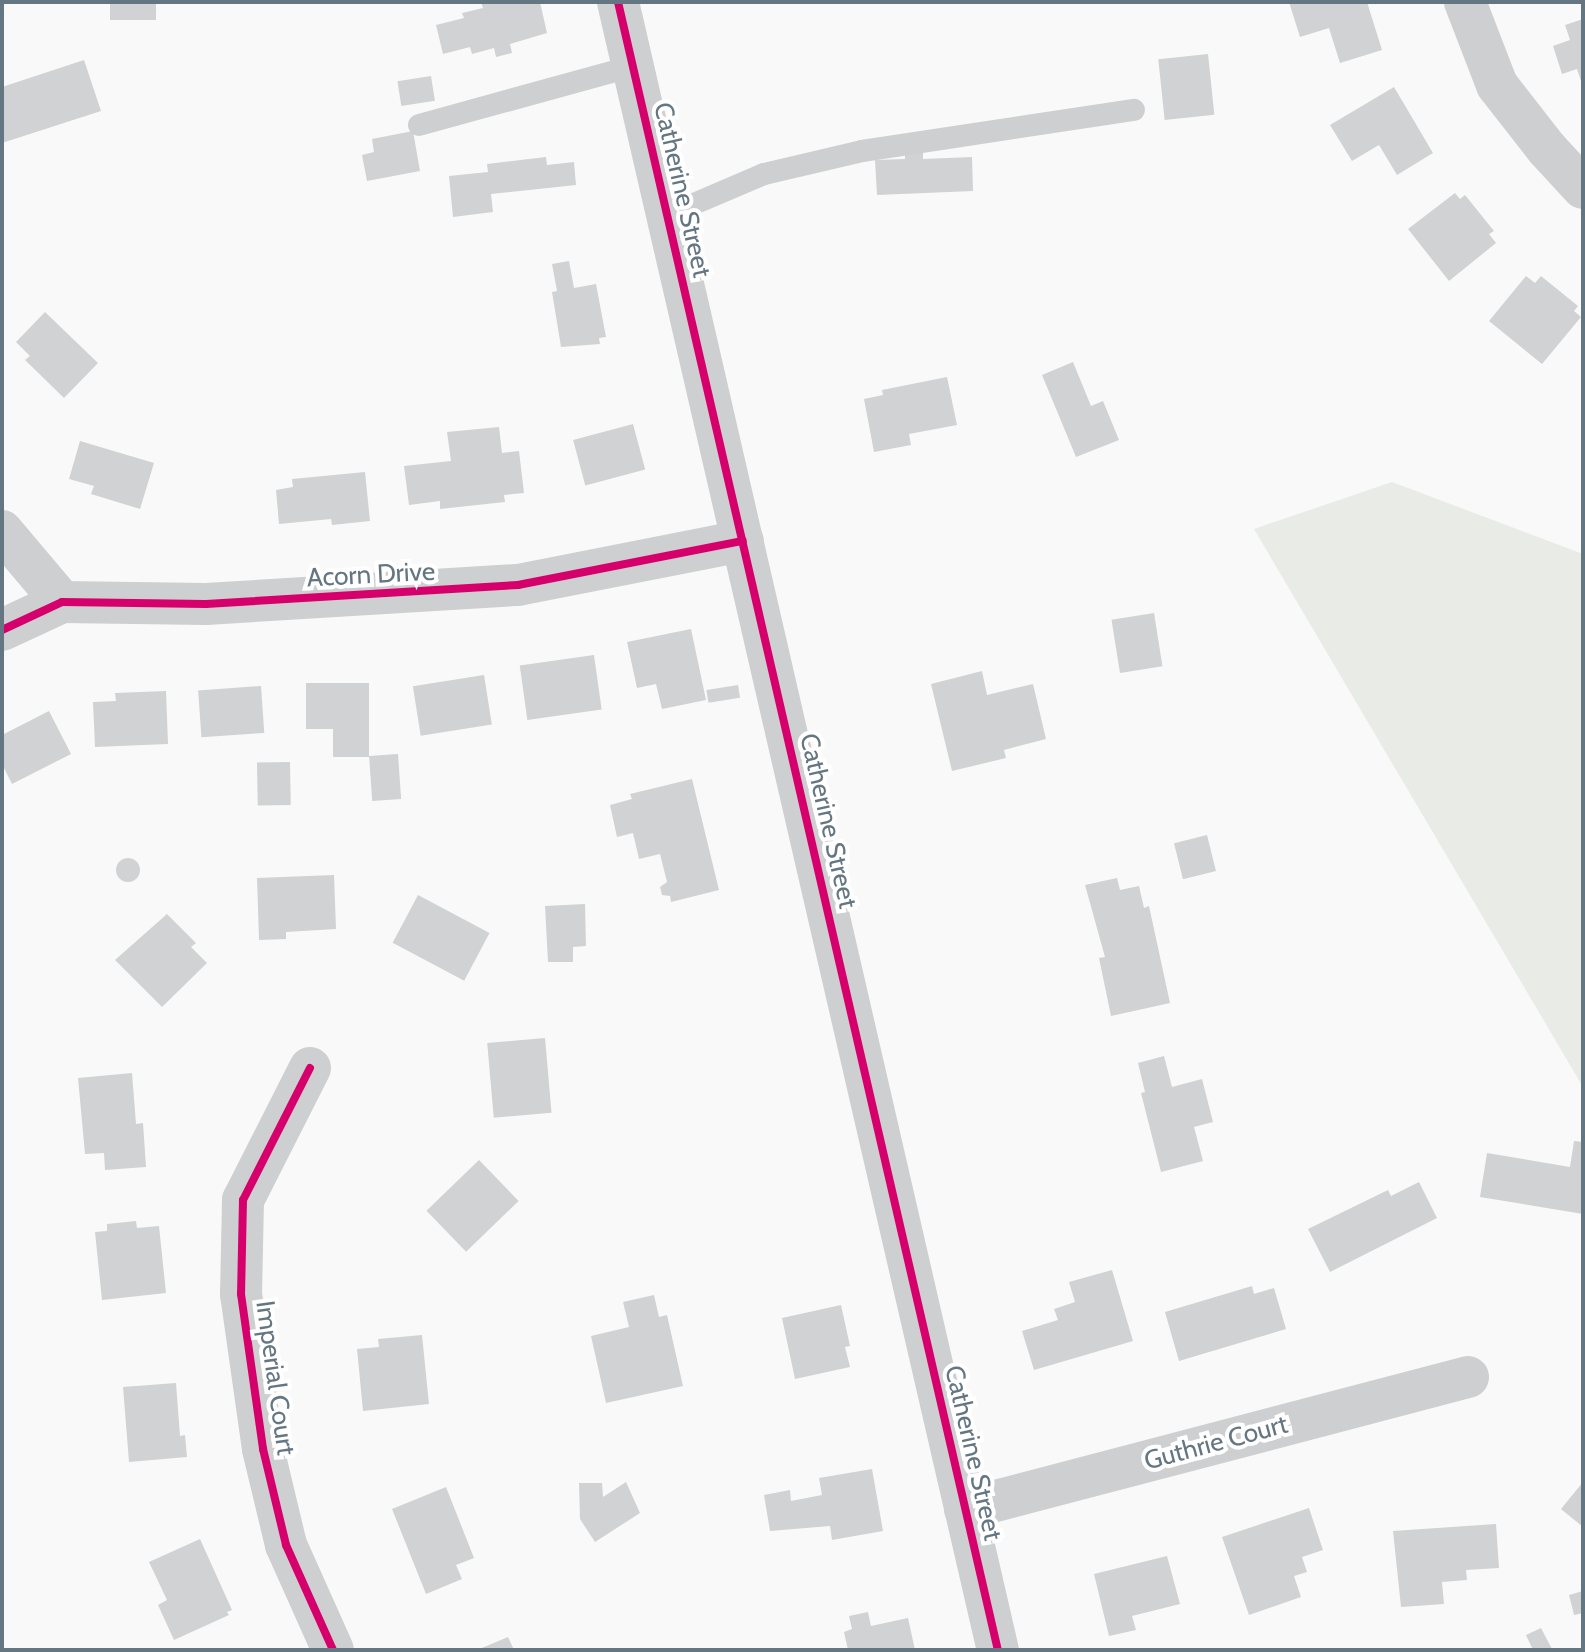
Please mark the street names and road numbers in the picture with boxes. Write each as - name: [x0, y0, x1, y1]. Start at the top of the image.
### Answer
- street label: Catherine Street: [647, 99, 717, 281]
- street label: Acorn Drive: [306, 556, 436, 594]
- street label: Catherine Street: [793, 730, 863, 912]
- street label: Imperial Court: [249, 1299, 301, 1457]
- street label: Catherine Street: [938, 1362, 1008, 1544]
- street label: Guthrie Court: [1141, 1409, 1291, 1477]

